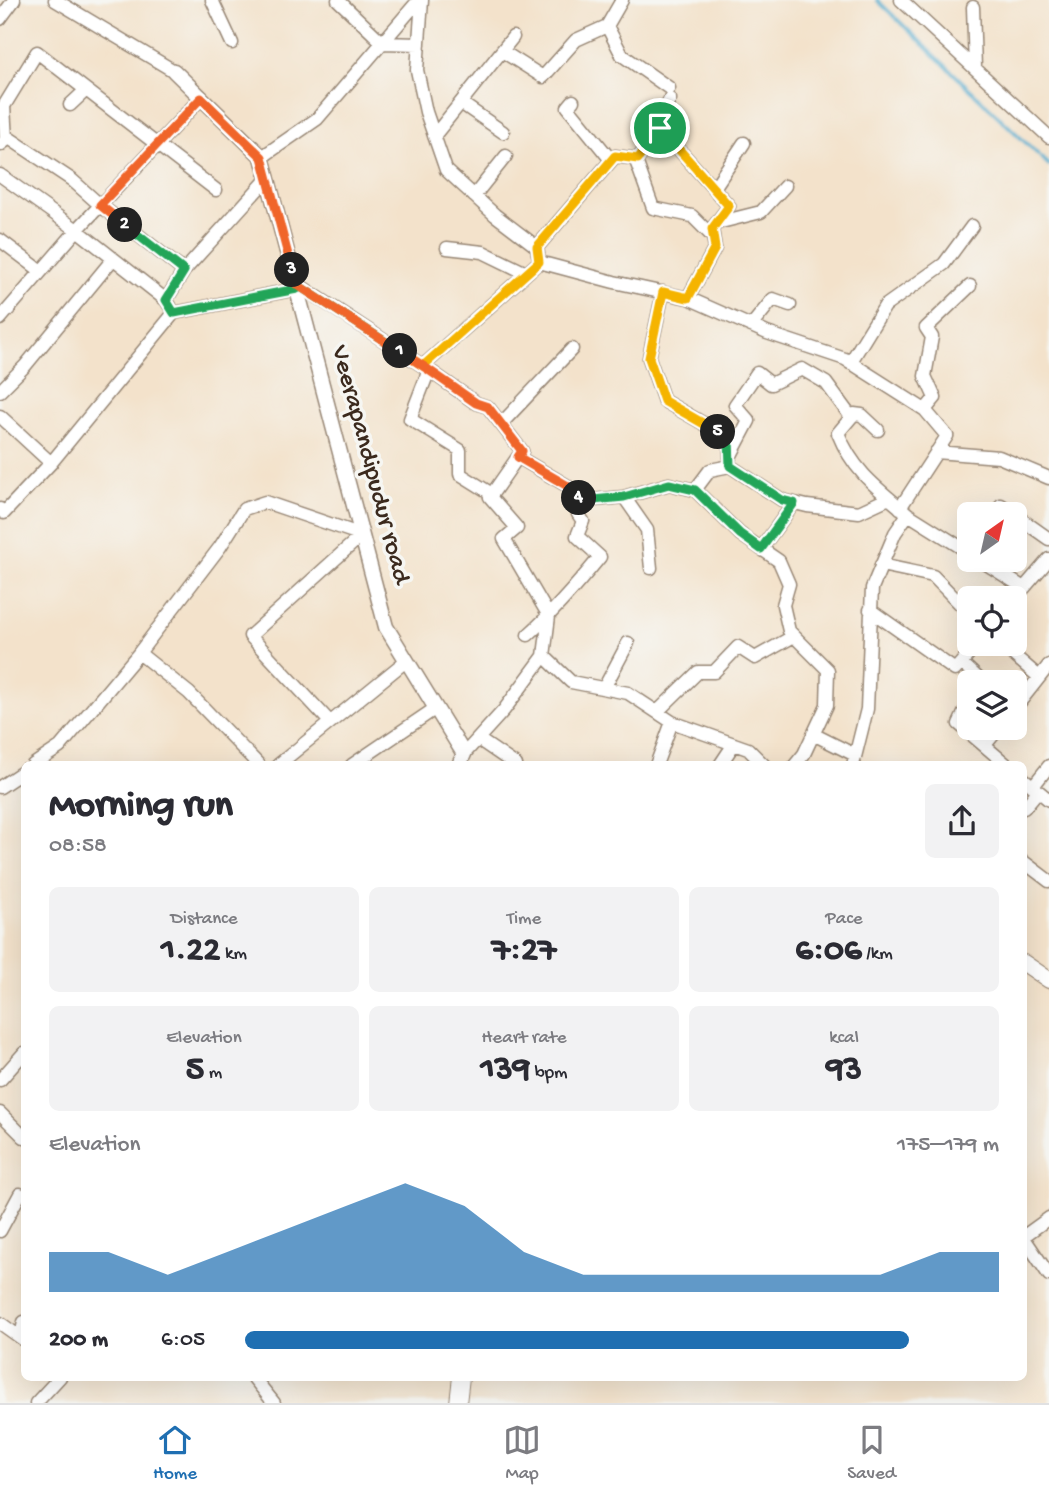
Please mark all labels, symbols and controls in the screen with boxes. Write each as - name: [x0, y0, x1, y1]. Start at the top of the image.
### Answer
- pin: [630, 98, 690, 158]
- icon: arrive: [641, 109, 679, 147]
- pin: 2: [108, 208, 142, 243]
- text: 2: [120, 213, 129, 236]
- pin: 3: [274, 252, 310, 288]
- text: 3: [287, 258, 296, 281]
- pin: 1: [382, 334, 418, 368]
- text: 1: [396, 339, 403, 362]
- street label: Veerapandipudur road: [322, 341, 416, 589]
- pin: 5: [700, 414, 736, 450]
- text: 5: [713, 420, 723, 443]
- pin: 4: [562, 480, 596, 516]
- text: 4: [574, 486, 583, 509]
- north arrow: [957, 502, 1027, 572]
- map controls: [957, 502, 1027, 740]
- button: locate: [957, 586, 1027, 656]
- button: layers: [957, 670, 1027, 740]
- button: share: [925, 784, 999, 858]
- text: Morning run: [49, 785, 233, 829]
- text: 08:58: [49, 833, 107, 860]
- text: Distance: [170, 908, 238, 931]
- text: Time: [507, 908, 541, 931]
- text: Pace: [825, 908, 863, 931]
- text: 1.22: [161, 931, 220, 972]
- text: 7:27: [492, 931, 556, 972]
- text: 6:06: [795, 931, 862, 972]
- text: km: [220, 943, 247, 966]
- text: /km: [862, 943, 893, 966]
- text: Elevation: [166, 1027, 242, 1050]
- text: Heart rate: [481, 1027, 567, 1050]
- text: kcal: [829, 1027, 859, 1050]
- text: 5: [186, 1050, 204, 1091]
- text: 139: [480, 1050, 530, 1091]
- text: 93: [826, 1050, 862, 1091]
- text: m: [204, 1062, 222, 1085]
- text: bpm: [530, 1062, 568, 1085]
- text: Elevation: [49, 1132, 140, 1159]
- text: 175–179 m: [897, 1132, 999, 1159]
- text: 200 m: [49, 1327, 108, 1354]
- text: 6:05: [161, 1327, 205, 1354]
- tab: Home: [153, 1421, 197, 1486]
- tab: Map: [503, 1421, 541, 1486]
- tab: Saved: [847, 1421, 896, 1486]

